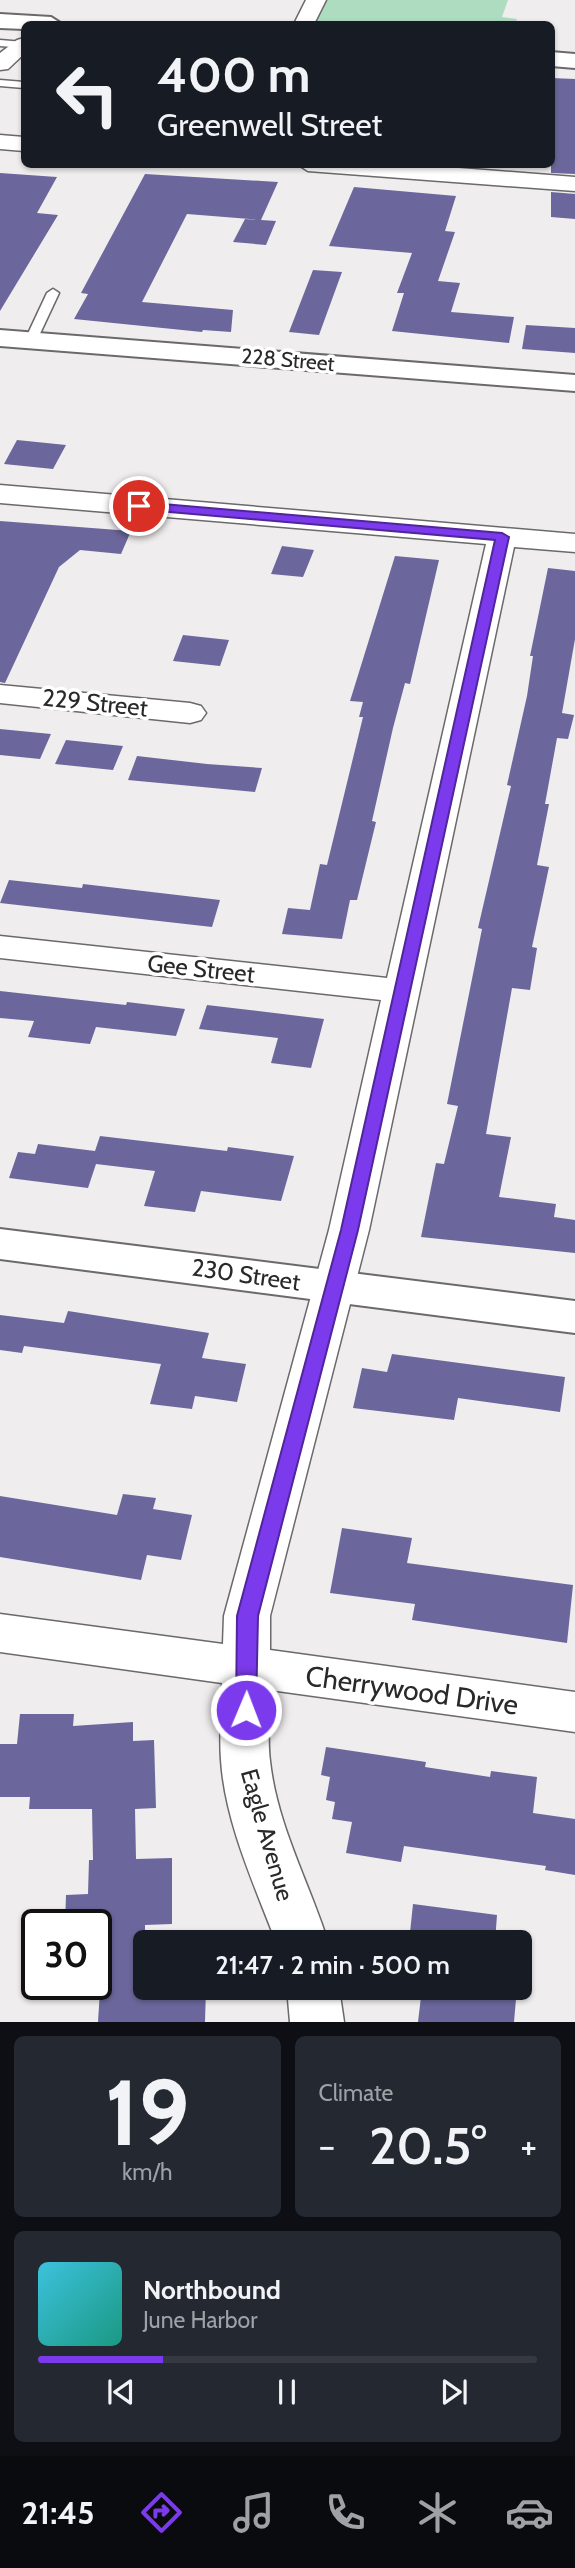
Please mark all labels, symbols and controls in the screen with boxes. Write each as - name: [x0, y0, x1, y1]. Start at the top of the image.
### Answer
- text: 400 m: [157, 45, 310, 104]
- icon: left: [42, 49, 133, 140]
- text: Greenwell Street: [157, 105, 382, 144]
- street label: 228 Street: [240, 343, 336, 376]
- pin: [109, 476, 169, 536]
- icon: arrive: [120, 487, 158, 525]
- street label: 229 Street: [41, 683, 149, 722]
- street label: Gee Street: [146, 948, 256, 989]
- street label: 230 Street: [190, 1253, 302, 1296]
- street label: Cherrywood Drive: [304, 1658, 520, 1722]
- position arrow: [209, 1673, 283, 1747]
- street label: Eagle Avenue: [235, 1765, 300, 1904]
- speed limit sign: 30: [21, 1909, 112, 2000]
- text: 21:47 · 2 min · 500 m: [215, 1949, 450, 1981]
- text: 19: [105, 2057, 190, 2168]
- text: Climate: [319, 2079, 393, 2107]
- text: 20.5°: [369, 2114, 487, 2177]
- text: −: [319, 2122, 335, 2169]
- text: +: [520, 2122, 537, 2169]
- text: km/h: [122, 2158, 172, 2186]
- text: Northbound: [143, 2274, 281, 2306]
- text: June Harbor: [143, 2306, 257, 2334]
- icon: previous: [102, 2373, 140, 2411]
- icon: pause: [268, 2373, 306, 2411]
- icon: next: [435, 2373, 473, 2411]
- icon: directions: [137, 2488, 186, 2537]
- icon: music: [229, 2488, 278, 2537]
- icon: phone: [321, 2488, 370, 2537]
- icon: climate: [413, 2488, 462, 2537]
- icon: car: [505, 2488, 554, 2537]
- text: 21:45: [21, 2493, 94, 2532]

